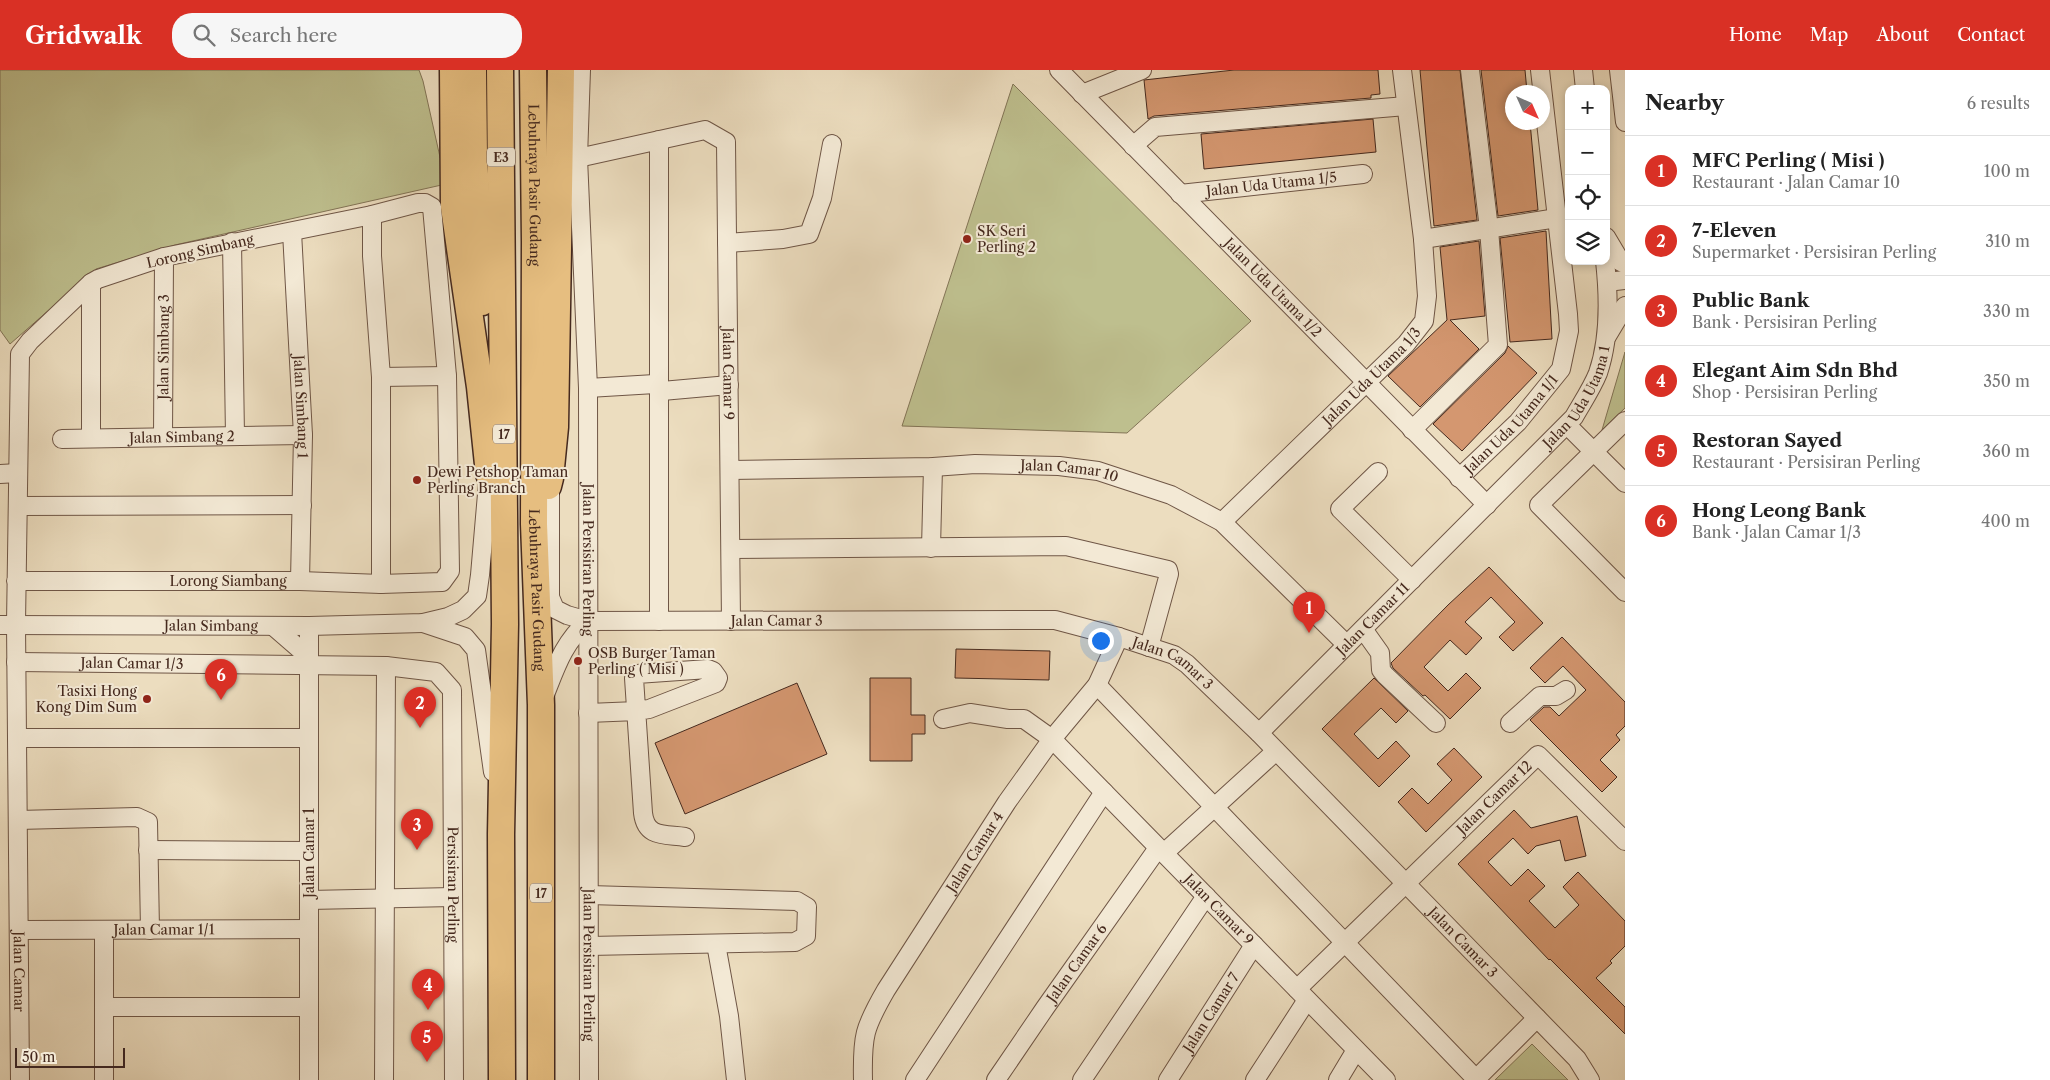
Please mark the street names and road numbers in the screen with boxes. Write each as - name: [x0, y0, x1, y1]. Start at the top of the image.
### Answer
- street label: Lebuhraya Pasir Gudang: [524, 104, 544, 267]
- road number: E3: [487, 147, 515, 166]
- street label: Jalan Uda Utama 1/5: [1203, 168, 1338, 200]
- street label: Lorong Simbang: [145, 230, 256, 272]
- street label: Jalan Uda Utama 1/2: [1219, 233, 1326, 341]
- street label: Jalan Simbang 3: [154, 294, 173, 402]
- street label: Jalan Uda Utama 1/3: [1317, 324, 1425, 430]
- street label: Jalan Camar 9: [719, 325, 738, 420]
- street label: Jalan Uda Utama 1: [1538, 344, 1614, 454]
- street label: Jalan Simbang 1: [290, 353, 312, 459]
- street label: Jalan Uda Utama 1/1: [1459, 371, 1562, 479]
- road number: 17: [493, 424, 515, 444]
- street label: Jalan Simbang 2: [127, 427, 235, 447]
- street label: Jalan Camar 10: [1018, 456, 1121, 486]
- street label: Jalan Persisiran Perling: [579, 481, 597, 637]
- street label: Lebuhraya Pasir Gudang: [525, 509, 549, 672]
- street label: Lorong Siambang: [169, 572, 287, 590]
- street label: Jalan Camar 11: [1331, 579, 1413, 661]
- street label: Jalan Camar 3: [729, 611, 823, 630]
- street label: Jalan Simbang: [162, 617, 259, 635]
- street label: Jalan Camar 3: [1128, 632, 1217, 693]
- street label: Jalan Camar 1/3: [78, 654, 184, 673]
- street label: Jalan Camar 12: [1451, 757, 1536, 839]
- street label: Jalan Camar 1: [300, 808, 318, 900]
- street label: Jalan Camar 4: [941, 808, 1007, 897]
- street label: Persisiran Perling: [444, 826, 462, 943]
- street label: Jalan Camar 9: [1179, 869, 1258, 949]
- road number: 17: [530, 884, 552, 902]
- street label: Jalan Persisiran Perling: [580, 886, 598, 1042]
- street label: Jalan Camar 3: [1423, 901, 1502, 981]
- street label: Jalan Camar 1/1: [111, 920, 215, 939]
- street label: Jalan Camar 6: [1042, 920, 1111, 1008]
- street label: Jalan Camar: [10, 929, 28, 1012]
- street label: Jalan Camar 7: [1178, 969, 1243, 1057]

